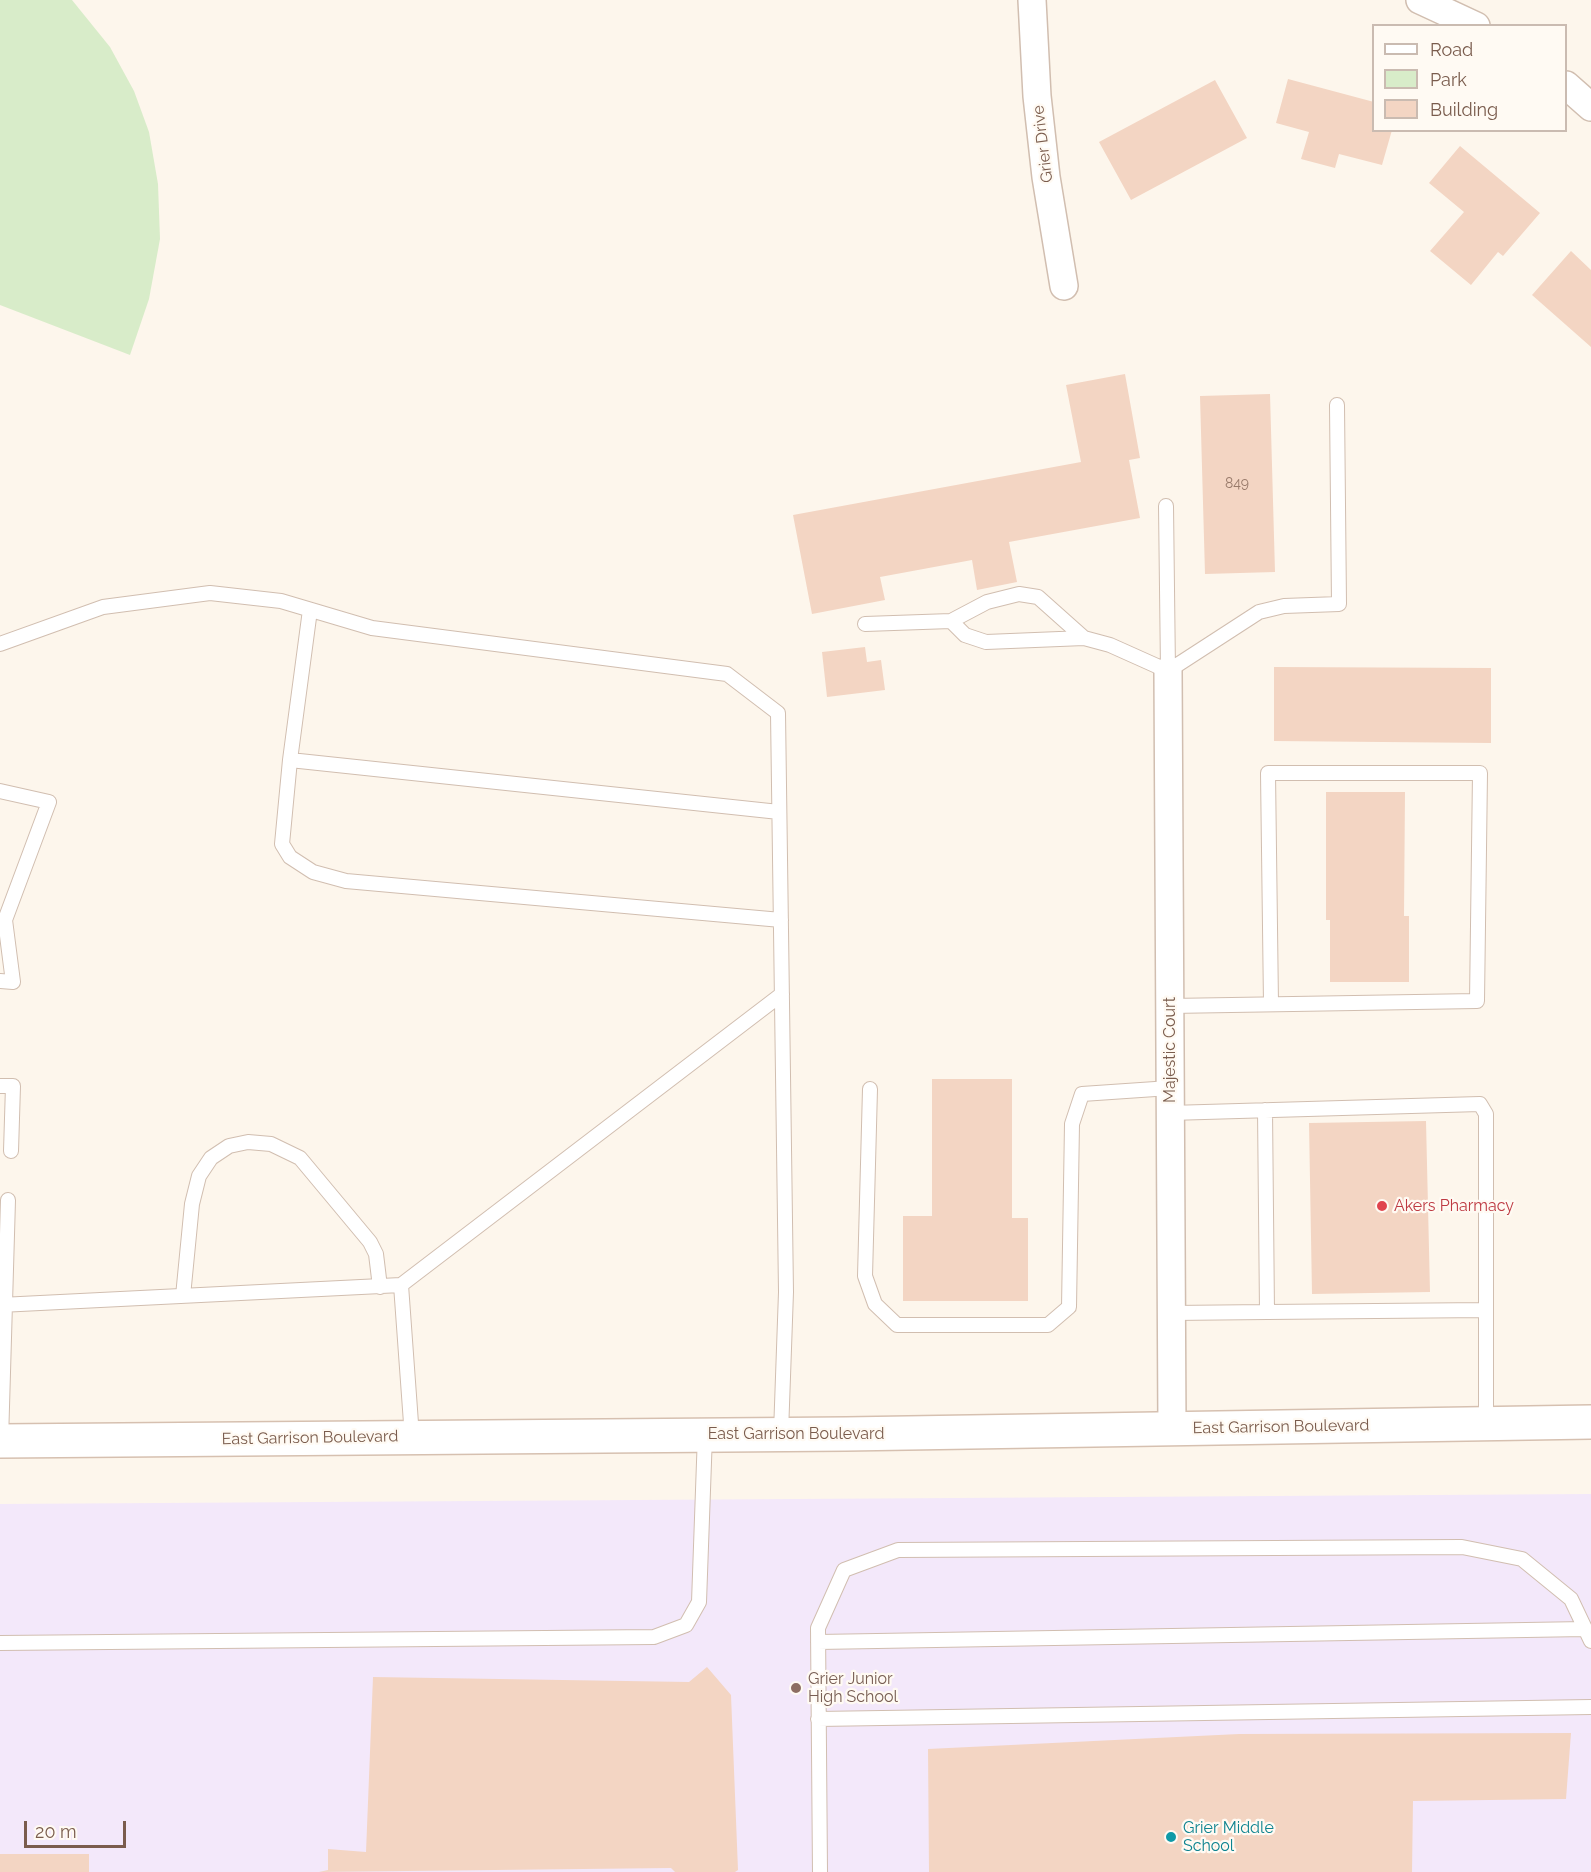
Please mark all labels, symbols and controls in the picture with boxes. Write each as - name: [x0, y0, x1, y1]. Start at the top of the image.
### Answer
- legend: [1372, 24, 1567, 132]
- text: Road: [1430, 39, 1473, 60]
- text: Park: [1430, 69, 1467, 90]
- text: Building: [1430, 99, 1498, 120]
- street label: Grier Drive: [1029, 104, 1057, 184]
- house number: 849: [1225, 476, 1249, 492]
- street label: Majestic Court: [1160, 997, 1180, 1103]
- place label: Akers Pharmacy: [1394, 1196, 1514, 1216]
- marker: Akers Pharmacy: [1375, 1199, 1389, 1213]
- street label: East Garrison Boulevard: [1192, 1416, 1370, 1438]
- street label: East Garrison Boulevard: [708, 1424, 884, 1444]
- street label: East Garrison Boulevard: [221, 1427, 399, 1449]
- place label: Grier Junior High School: [808, 1669, 898, 1707]
- marker: Grier Junior High School: [789, 1681, 803, 1695]
- scale bar: [27, 1809, 129, 1847]
- place label: Grier Middle School: [1183, 1818, 1274, 1856]
- text: 20 m: [35, 1821, 77, 1842]
- marker: Grier Middle School: [1164, 1830, 1178, 1844]

